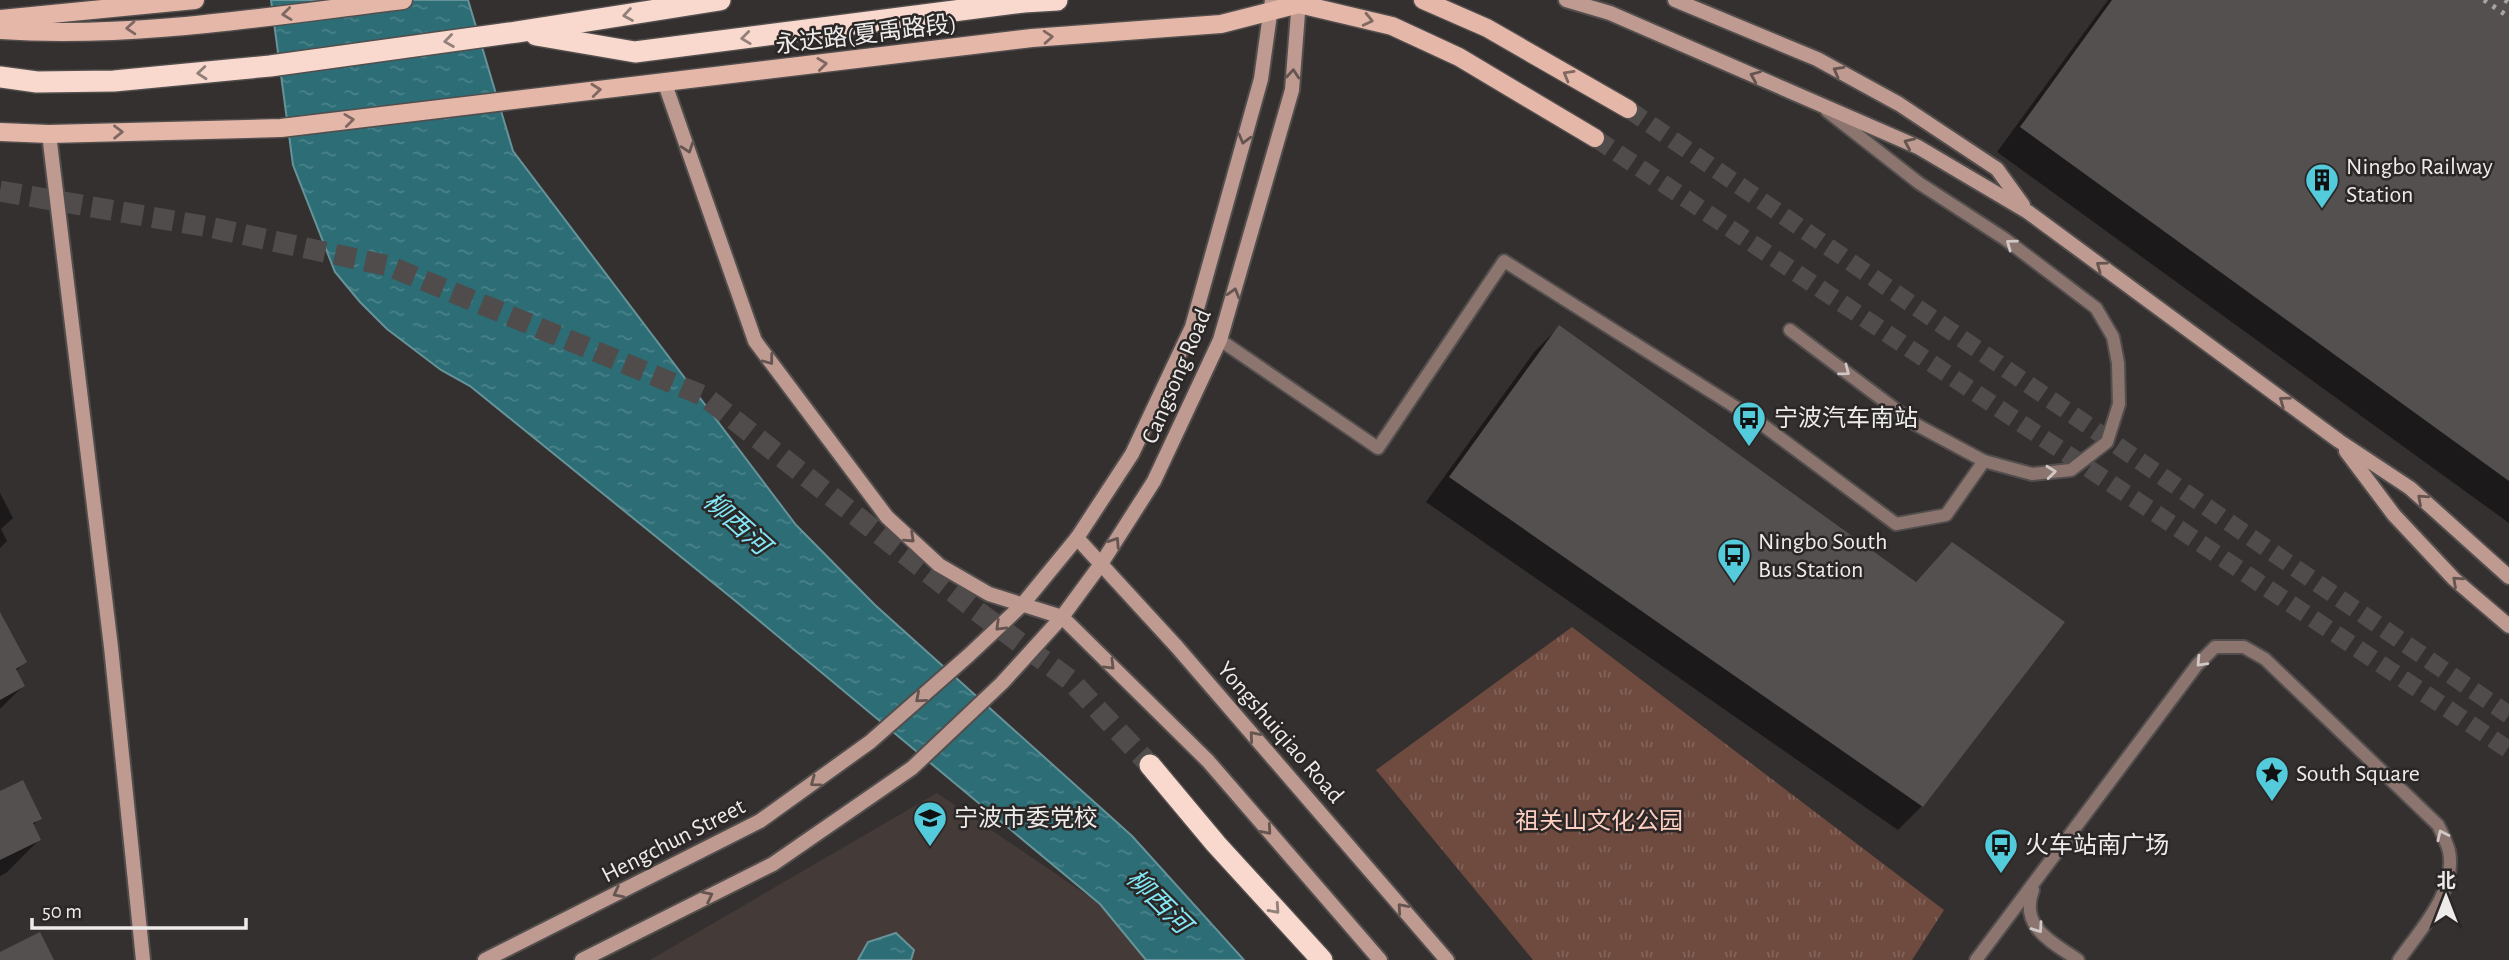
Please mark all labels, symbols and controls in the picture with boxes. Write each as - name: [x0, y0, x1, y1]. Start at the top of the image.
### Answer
- one-way arrow: [281, 6, 293, 21]
- one-way arrow: [622, 7, 634, 22]
- street label: 永达路(夏禹路段): [774, 10, 958, 58]
- one-way arrow: [1362, 12, 1374, 26]
- one-way arrow: [126, 21, 137, 36]
- one-way arrow: [740, 30, 752, 45]
- one-way arrow: [1043, 30, 1054, 45]
- one-way arrow: [443, 34, 455, 49]
- one-way arrow: [816, 57, 828, 72]
- one-way arrow: [196, 65, 208, 80]
- one-way arrow: [1833, 66, 1846, 79]
- one-way arrow: [1285, 68, 1300, 79]
- one-way arrow: [1563, 70, 1576, 83]
- one-way arrow: [1750, 70, 1762, 84]
- one-way arrow: [590, 83, 602, 98]
- one-way arrow: [343, 112, 355, 127]
- one-way arrow: [112, 125, 123, 140]
- one-way arrow: [1238, 132, 1253, 144]
- one-way arrow: [1904, 137, 1916, 151]
- one-way arrow: [680, 141, 694, 154]
- place label: Ningbo Railway Station: [2346, 155, 2493, 207]
- building icon: Ningbo Railway Station: [2303, 161, 2341, 210]
- one-way arrow: [2006, 240, 2019, 252]
- one-way arrow: [2096, 262, 2108, 274]
- one-way arrow: [1226, 288, 1240, 300]
- street label: Cangsong Road: [1138, 306, 1216, 447]
- one-way arrow: [761, 352, 773, 364]
- one-way arrow: [1837, 363, 1850, 375]
- one-way arrow: [2279, 396, 2292, 409]
- bus stop icon: 宁波汽车南站: [1730, 399, 1768, 448]
- place label: 宁波汽车南站: [1774, 405, 1918, 431]
- one-way arrow: [2045, 465, 2056, 480]
- water label: 柳西河: [699, 487, 778, 563]
- one-way arrow: [2417, 494, 2430, 507]
- one-way arrow: [902, 529, 915, 542]
- place label: Ningbo South Bus Station: [1758, 530, 1887, 582]
- one-way arrow: [1107, 536, 1120, 549]
- bus stop icon: Ningbo South Bus Station: [1715, 536, 1753, 585]
- one-way arrow: [2452, 577, 2465, 590]
- one-way arrow: [995, 617, 1008, 630]
- one-way arrow: [2197, 654, 2209, 667]
- one-way arrow: [1102, 657, 1115, 670]
- street label: Yongshuiqiao Road: [1213, 657, 1348, 808]
- one-way arrow: [915, 690, 928, 703]
- one-way arrow: [1250, 731, 1262, 744]
- place icon: South Square: [2253, 754, 2291, 803]
- place label: South Square: [2296, 762, 2420, 786]
- one-way arrow: [810, 774, 823, 786]
- street label: Hengchun Street: [598, 794, 749, 887]
- school or university icon: 宁波市委党校: [911, 799, 949, 848]
- place label: 宁波市委党校: [954, 805, 1098, 831]
- park label: 祖关山文化公园: [1515, 808, 1683, 834]
- one-way arrow: [1259, 821, 1271, 834]
- bus stop icon: 火车站南广场: [1982, 826, 2020, 875]
- one-way arrow: [2436, 830, 2450, 842]
- place label: 火车站南广场: [2025, 832, 2169, 858]
- north arrow: [2411, 862, 2481, 932]
- water label: 柳西河: [1122, 864, 1199, 942]
- text: 北: [2436, 871, 2456, 891]
- one-way arrow: [613, 885, 625, 899]
- scale bar: [32, 886, 245, 930]
- one-way arrow: [701, 891, 713, 905]
- text: 50 m: [42, 901, 82, 922]
- one-way arrow: [1267, 901, 1280, 914]
- one-way arrow: [1398, 904, 1410, 917]
- one-way arrow: [2030, 920, 2042, 933]

